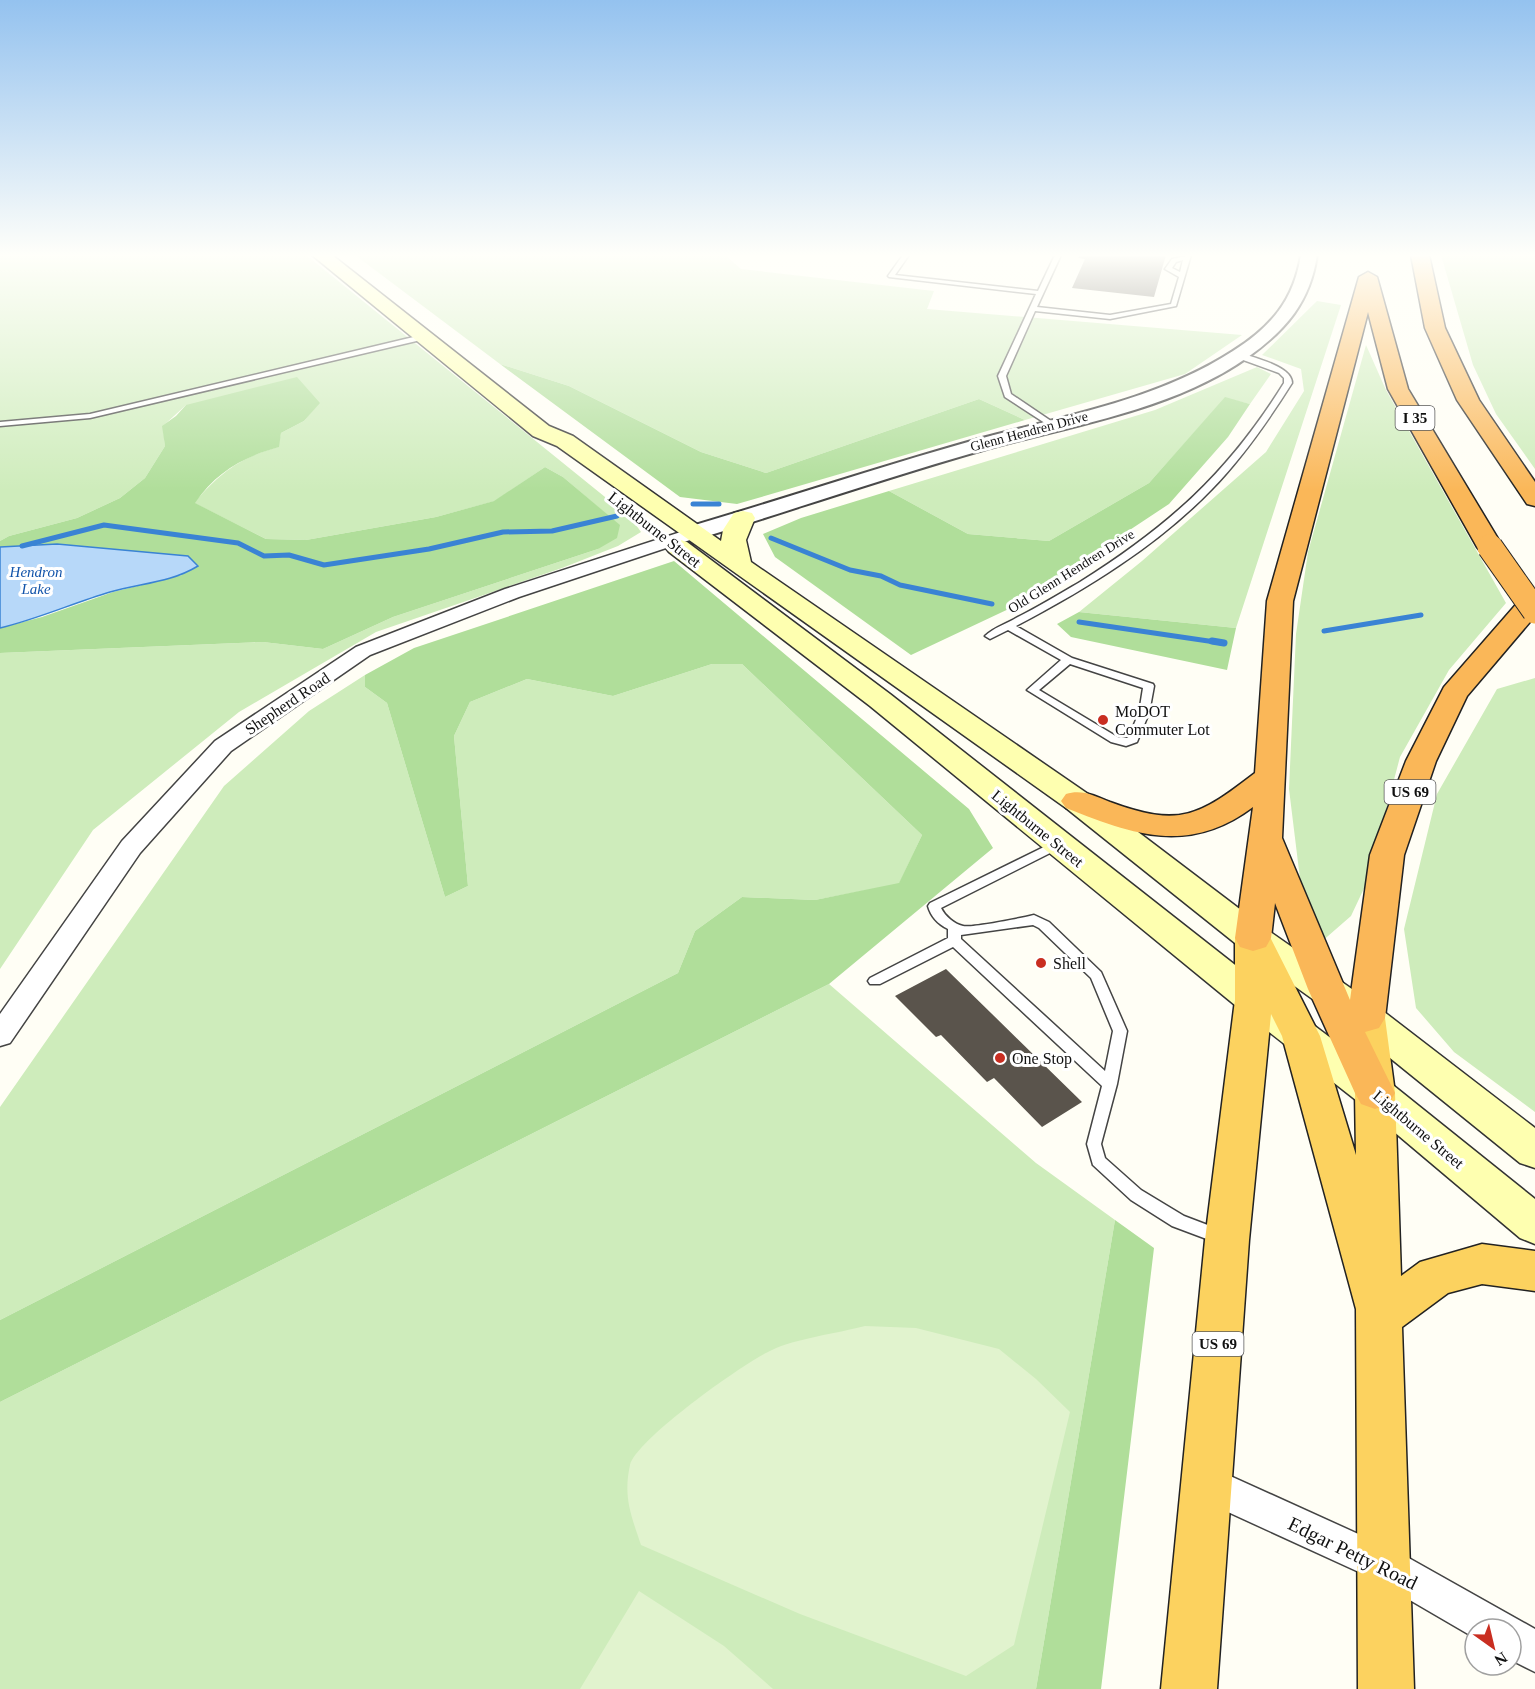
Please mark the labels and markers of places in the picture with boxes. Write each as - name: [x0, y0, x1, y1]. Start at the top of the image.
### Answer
- place label: MoDOT Commuter Lot: [1115, 703, 1210, 738]
- marker: MoDOT Commuter Lot: [1096, 713, 1110, 727]
- place label: Shell: [1053, 955, 1086, 972]
- marker: Shell: [1034, 956, 1048, 970]
- place label: One Stop: [1012, 1050, 1072, 1068]
- marker: One Stop: [993, 1051, 1007, 1065]

